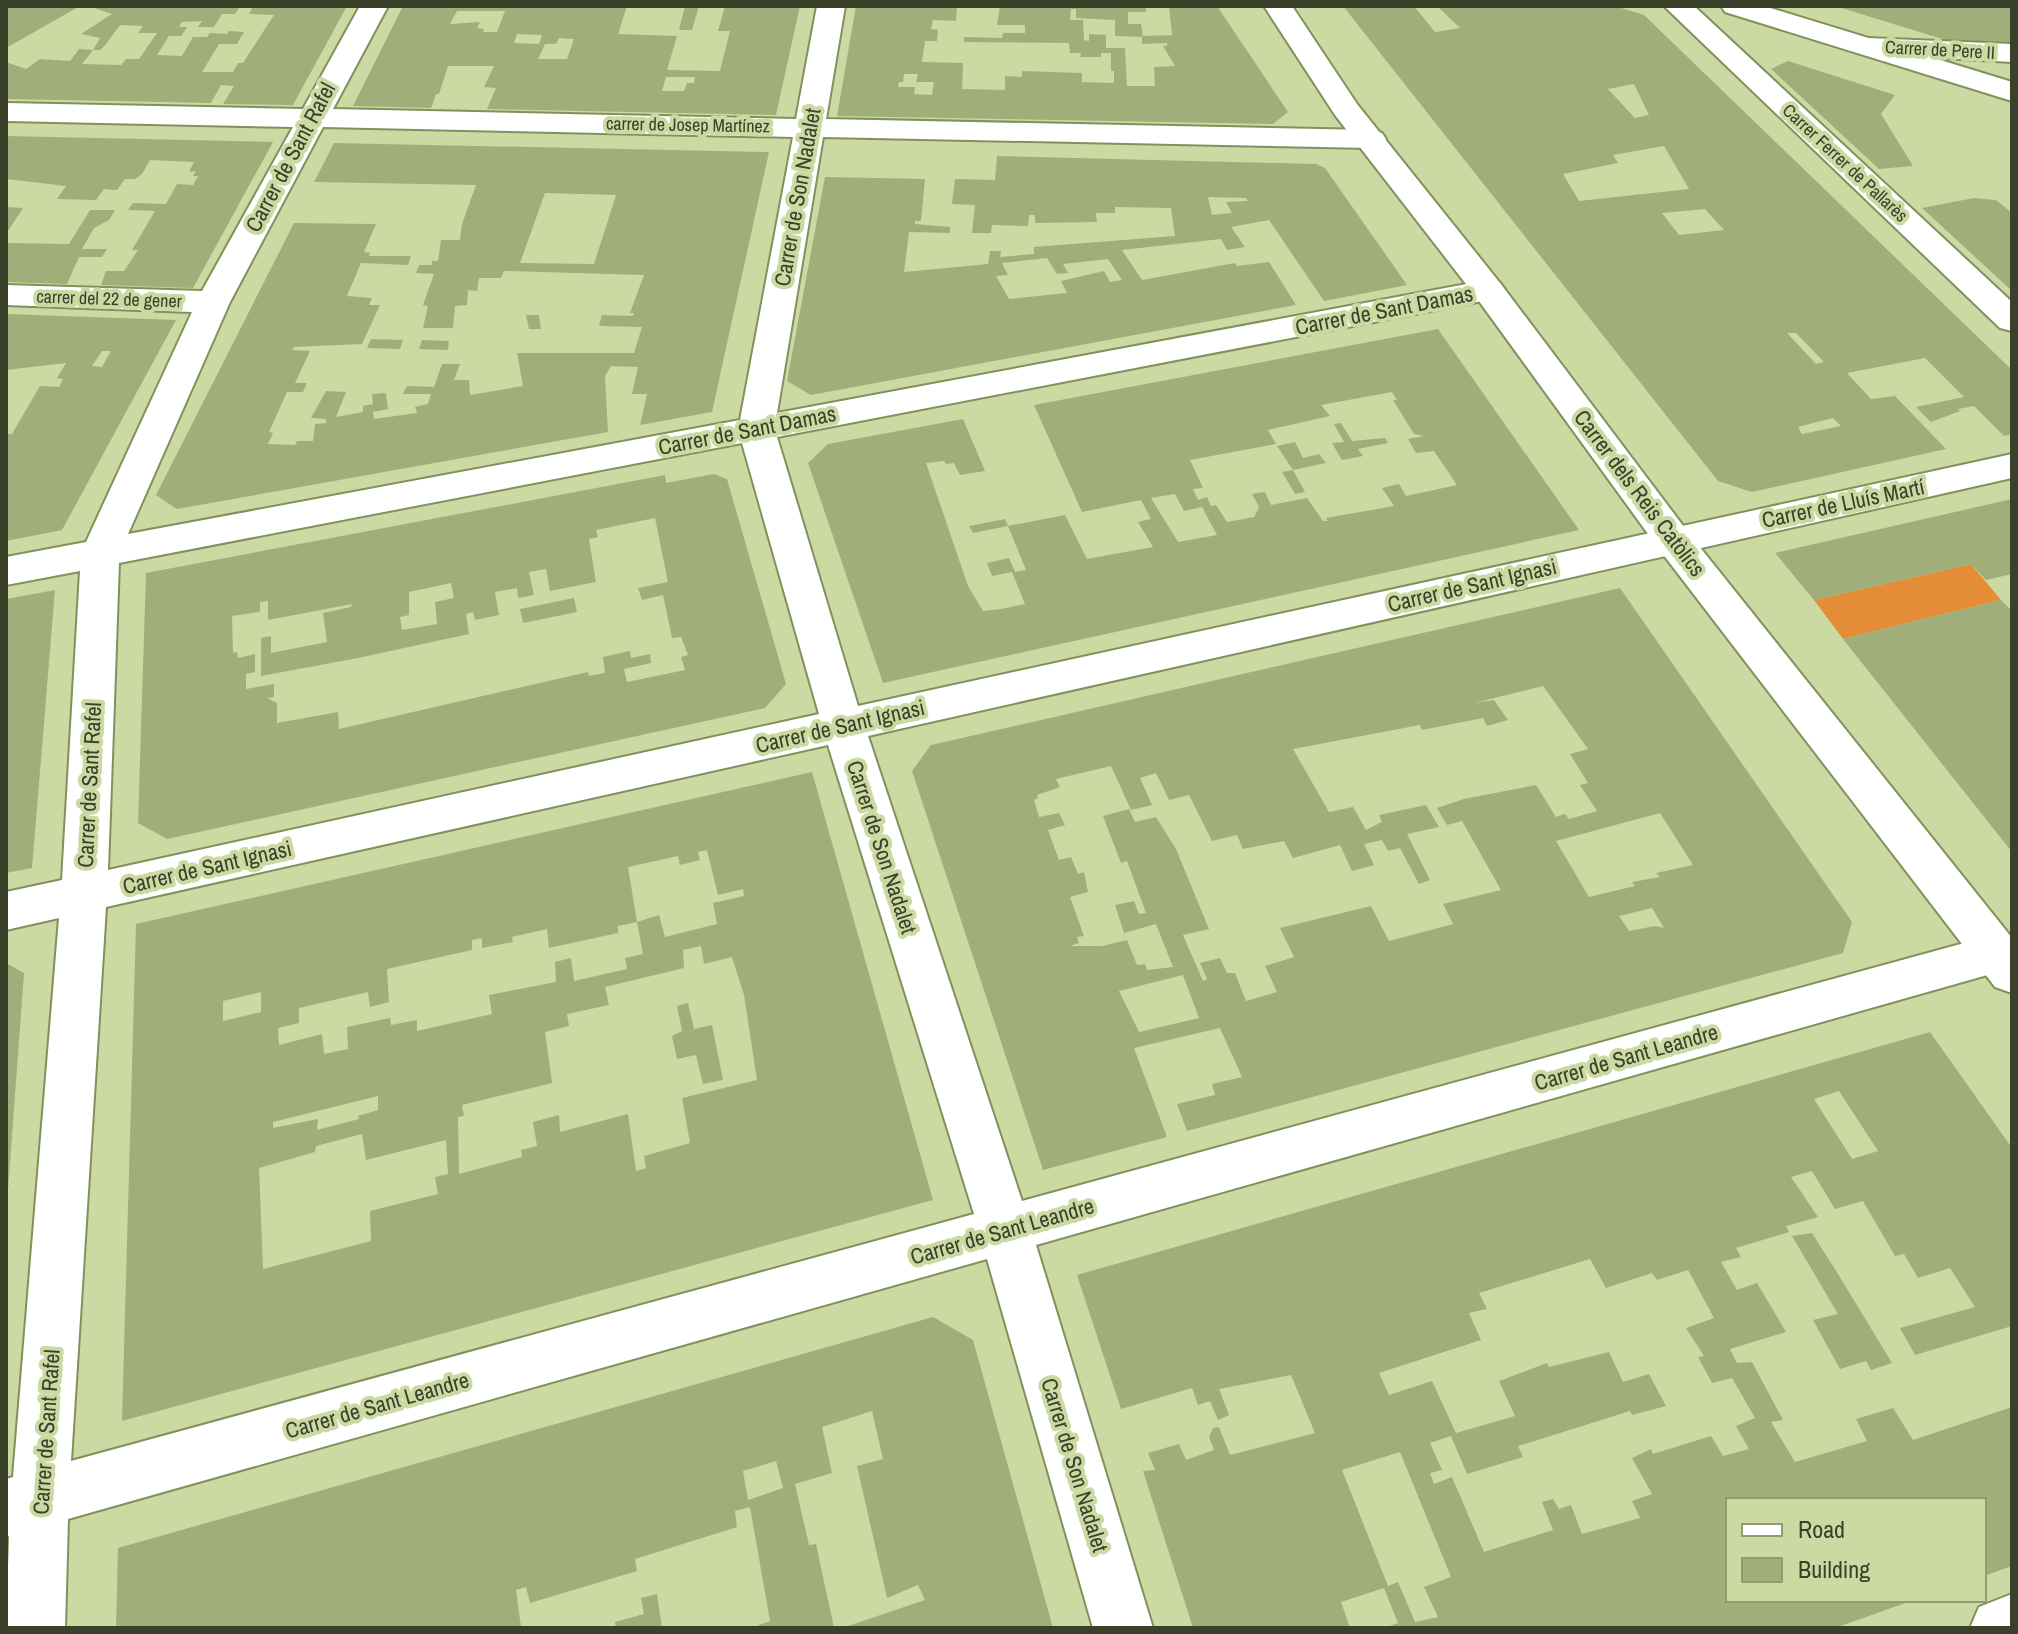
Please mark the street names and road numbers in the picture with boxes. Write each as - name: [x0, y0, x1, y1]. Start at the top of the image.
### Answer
- street label: Carrer de Pere II: [1884, 34, 1996, 65]
- street label: Carrer de Sant Rafel: [238, 77, 342, 237]
- street label: Carrer Ferrer de Pallarès: [1777, 98, 1914, 227]
- street label: Carrer de Son Nadalet: [767, 106, 827, 288]
- street label: carrer de Josep Martínez: [606, 111, 770, 138]
- street label: Carrer de Sant Damas: [1293, 278, 1475, 342]
- street label: carrer del 22 de gener: [36, 283, 182, 314]
- street label: Carrer de Sant Damas: [656, 398, 838, 462]
- street label: Carrer dels Reis Catòlics: [1567, 404, 1713, 582]
- street label: Carrer de Lluís Martí: [1759, 471, 1928, 535]
- street label: Carrer de Sant Ignasi: [1385, 551, 1559, 619]
- street label: Carrer de Sant Ignasi: [753, 692, 927, 760]
- street label: Carrer de Sant Rafel: [70, 702, 108, 868]
- street label: Carrer de Son Nadalet: [840, 757, 924, 937]
- street label: Carrer de Sant Ignasi: [120, 833, 294, 901]
- street label: Carrer de Sant Leandre: [1531, 1016, 1721, 1098]
- street label: Carrer de Sant Leandre: [907, 1190, 1097, 1272]
- street label: Carrer de Sant Rafel: [25, 1348, 67, 1516]
- street label: Carrer de Sant Leandre: [282, 1364, 472, 1446]
- street label: Carrer de Son Nadalet: [1034, 1374, 1116, 1556]

